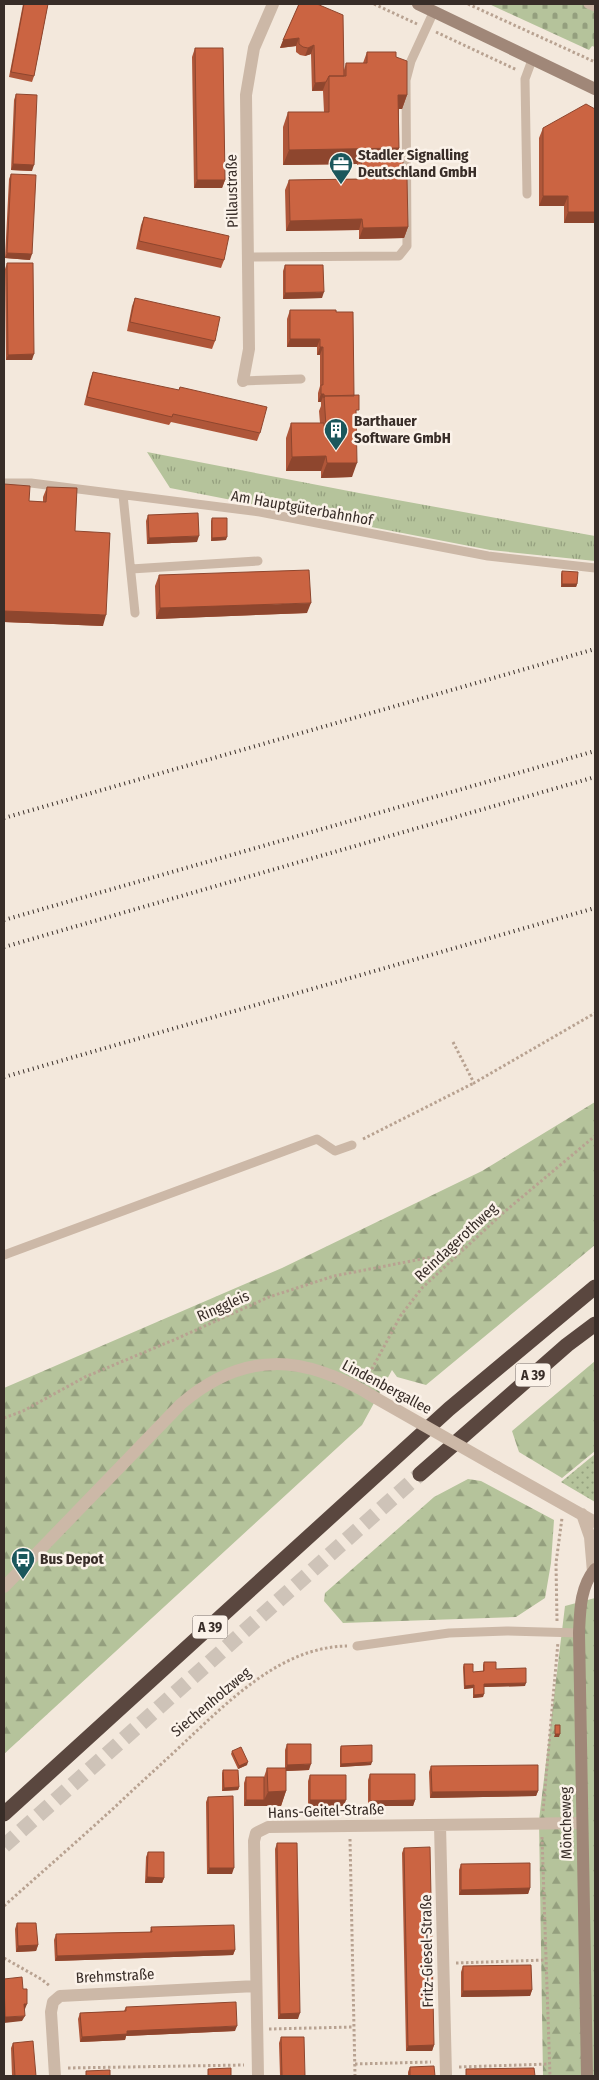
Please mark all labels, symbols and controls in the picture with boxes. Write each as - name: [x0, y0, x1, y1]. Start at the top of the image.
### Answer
- place label: Stadler Signalling Deutschland GmbH: [358, 146, 477, 181]
- office icon: Stadler Signalling Deutschland GmbH: [328, 151, 354, 185]
- street label: Pillaustraße: [222, 154, 242, 228]
- place label: Barthauer Software GmbH: [354, 412, 451, 447]
- building icon: Barthauer Software GmbH: [323, 417, 349, 451]
- street label: Am Hauptgüterbahnhof: [230, 487, 376, 530]
- street label: Reindagerothweg: [411, 1199, 501, 1285]
- street label: Ringgleis: [194, 1287, 252, 1325]
- street label: Lindenbergallee: [339, 1356, 435, 1418]
- road number: A 39: [516, 1364, 550, 1386]
- bus stop icon: Bus Depot: [10, 1546, 36, 1580]
- place label: Bus Depot: [40, 1550, 105, 1568]
- road number: A 39: [192, 1615, 228, 1638]
- street label: Siechenholzweg: [168, 1663, 254, 1741]
- street label: Möncheweg: [556, 1787, 576, 1859]
- street label: Hans-Geitel-Straße: [267, 1800, 385, 1822]
- street label: Fritz-Giesel-Straße: [417, 1894, 437, 2008]
- street label: Brehmstraße: [75, 1965, 155, 1987]

